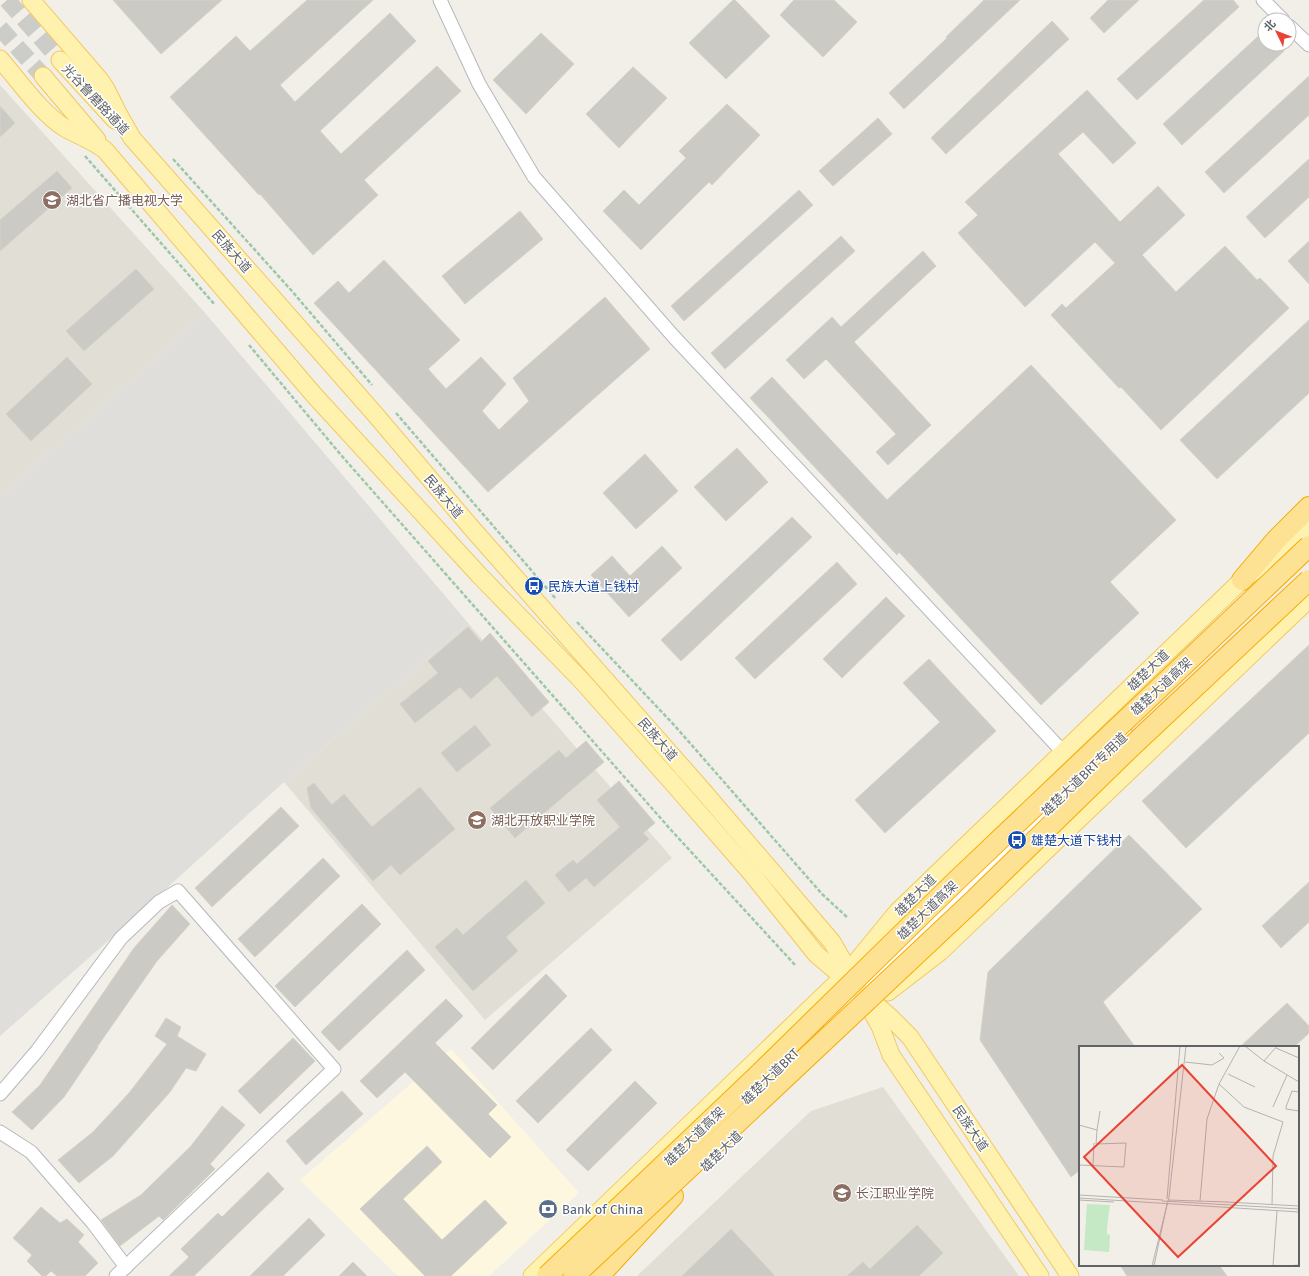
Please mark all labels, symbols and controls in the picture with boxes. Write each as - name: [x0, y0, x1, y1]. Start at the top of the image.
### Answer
- north arrow: [1257, 12, 1297, 52]
- text: 北: [1262, 17, 1279, 34]
- street label: 光谷鲁磨路通道: [59, 61, 132, 138]
- school or university icon: 湖北省广播电视大学: [41, 189, 63, 211]
- place label: 湖北省广播电视大学: [66, 193, 183, 208]
- street label: 民族大道: [209, 227, 254, 276]
- street label: 民族大道: [421, 472, 466, 521]
- bus stop icon: 民族大道上钱村: [523, 575, 545, 597]
- place label: 民族大道上钱村: [548, 579, 639, 594]
- street label: 雄楚大道: [1124, 647, 1172, 694]
- street label: 雄楚大道高架: [1128, 654, 1195, 718]
- street label: 民族大道: [635, 715, 680, 764]
- street label: 雄楚大道BRT专用道: [1038, 730, 1130, 819]
- school or university icon: 湖北开放职业学院: [466, 809, 488, 831]
- place label: 湖北开放职业学院: [491, 813, 595, 828]
- bus stop icon: 雄楚大道下钱村: [1006, 829, 1028, 851]
- place label: 雄楚大道下钱村: [1031, 833, 1122, 848]
- street label: 雄楚大道: [892, 872, 939, 919]
- street label: 雄楚大道高架: [894, 878, 961, 943]
- street label: 雄楚大道BRT: [738, 1045, 802, 1108]
- inset map: [1079, 1046, 1299, 1266]
- street label: 雄楚大道高架: [661, 1103, 727, 1169]
- street label: 民族大道: [950, 1103, 991, 1154]
- street label: 雄楚大道: [697, 1127, 745, 1175]
- school or university icon: 长江职业学院: [831, 1182, 853, 1204]
- place label: 长江职业学院: [856, 1186, 934, 1201]
- bank icon: Bank of China: [537, 1198, 559, 1220]
- place label: Bank of China: [562, 1202, 643, 1217]

